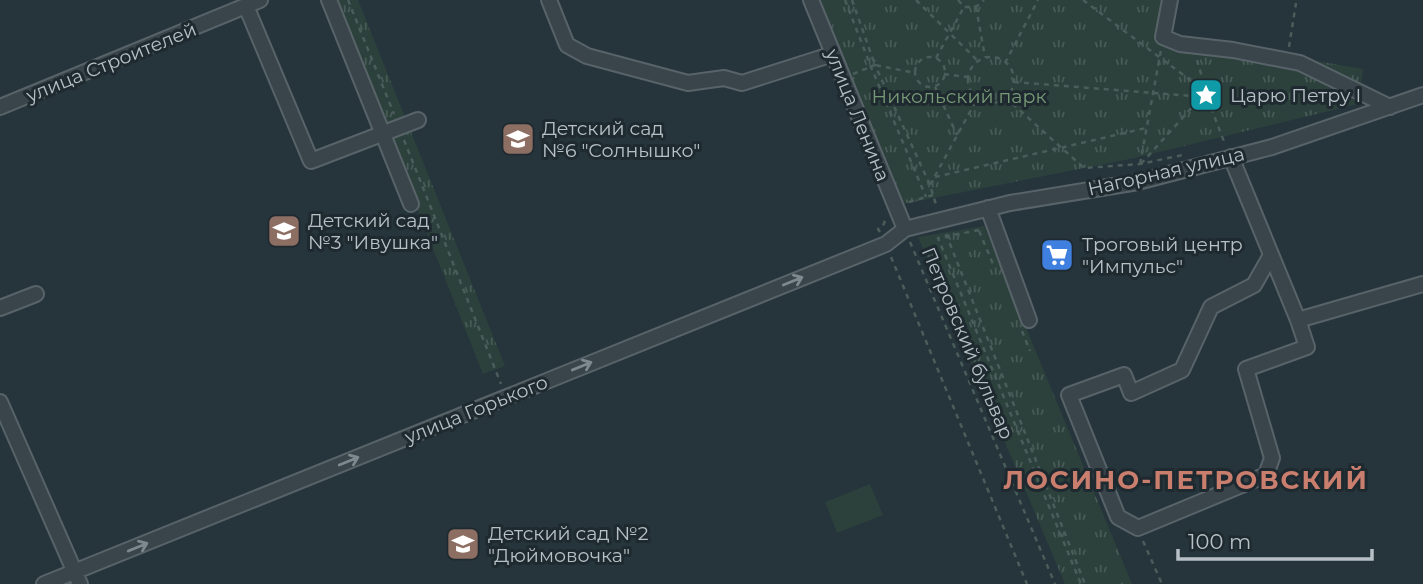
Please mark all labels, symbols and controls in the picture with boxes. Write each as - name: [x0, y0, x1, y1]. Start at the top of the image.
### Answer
- street label: улица Строителей: [22, 18, 200, 108]
- street label: улица Ленина: [820, 45, 895, 185]
- place icon: Царю Петру I: [1187, 76, 1225, 114]
- place label: Царю Петру I: [1230, 84, 1361, 107]
- park label: Никольский парк: [872, 85, 1046, 108]
- place label: Детский сад №6 "Солнышко": [542, 117, 700, 162]
- school or university icon: Детский сад №6 "Солнышко": [499, 120, 537, 158]
- street label: Нагорная улица: [1086, 142, 1247, 201]
- place label: Детский сад №3 "Ивушка": [308, 209, 438, 254]
- school or university icon: Детский сад №3 "Ивушка": [265, 212, 303, 250]
- place label: Троговый центр "Импульс": [1082, 233, 1243, 278]
- supermarket icon: Троговый центр "Импульс": [1038, 236, 1076, 274]
- street label: Петровский бульвар: [917, 244, 1018, 443]
- one-way arrow: [782, 274, 804, 287]
- one-way arrow: [571, 359, 593, 372]
- street label: улица Горького: [400, 370, 551, 449]
- one-way arrow: [337, 453, 359, 466]
- district label: ЛОСИНО-ПЕТРОВСКИЙ: [1003, 464, 1369, 496]
- scale bar: [1178, 518, 1372, 562]
- place label: Детский сад №2 "Дюймовочка": [488, 522, 649, 567]
- school or university icon: Детский сад №2 "Дюймовочка": [444, 525, 482, 563]
- text: 100 m: [1188, 529, 1251, 554]
- one-way arrow: [127, 539, 148, 552]

